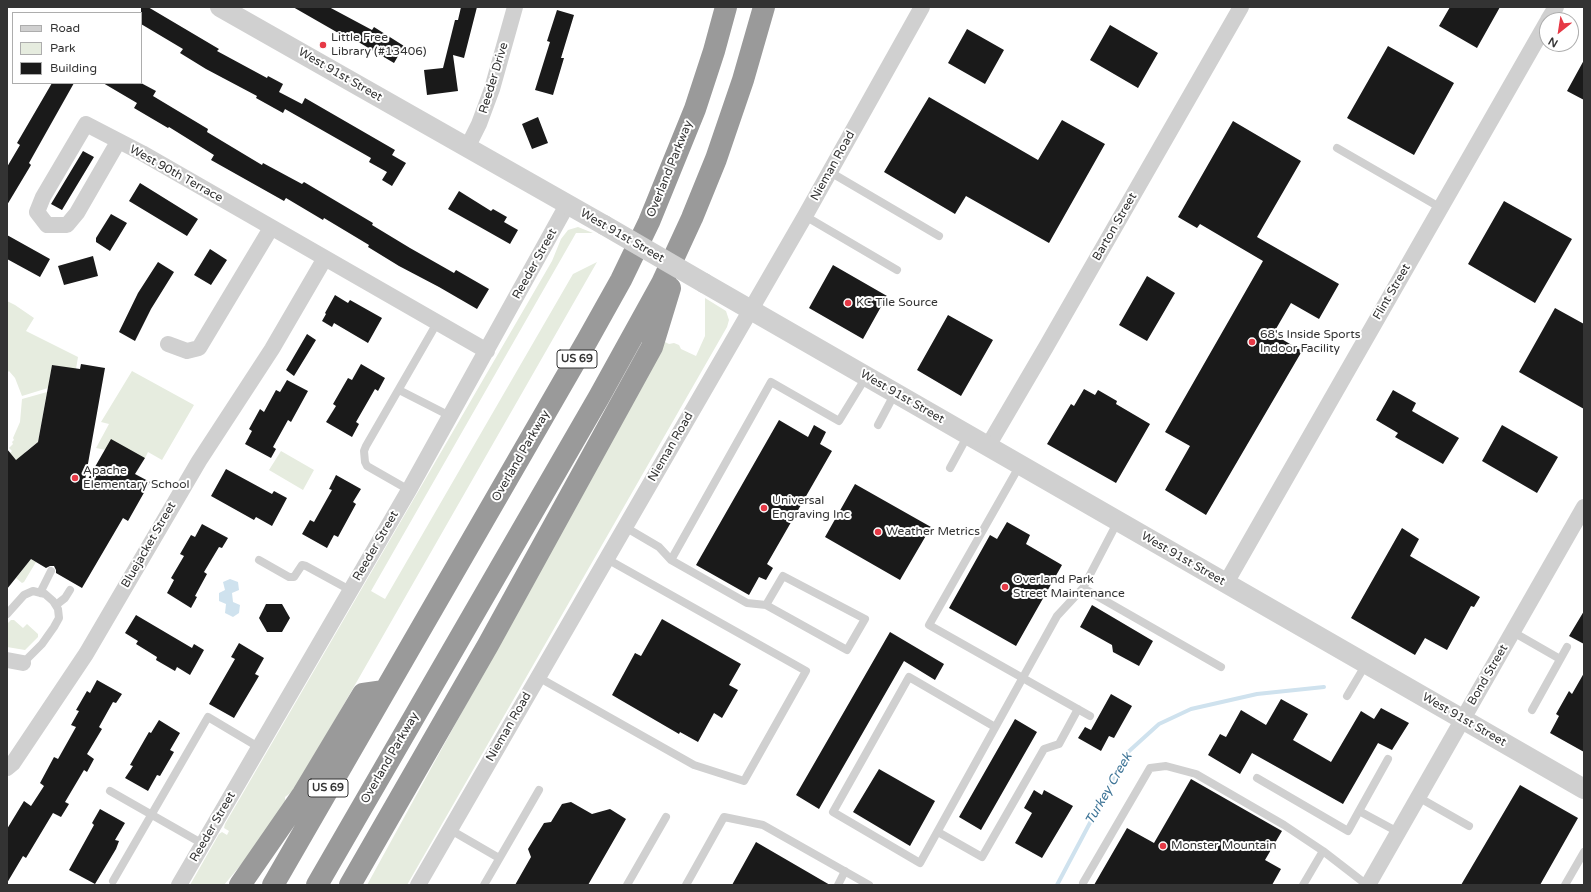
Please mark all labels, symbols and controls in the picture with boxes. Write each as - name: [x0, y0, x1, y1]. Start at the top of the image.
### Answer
- legend: [12, 12, 142, 84]
- north arrow: [1539, 12, 1579, 52]
- text: Road: [50, 21, 80, 35]
- place label: Little Free Library (#13406): [331, 31, 426, 59]
- text: N: [1546, 34, 1560, 50]
- marker: Little Free Library (#13406): [318, 40, 328, 50]
- text: Park: [50, 41, 76, 55]
- street label: Reeder Drive: [476, 41, 512, 115]
- street label: West 91st Street: [295, 45, 385, 105]
- text: Building: [50, 61, 97, 75]
- street label: Overland Parkway: [644, 118, 696, 220]
- street label: Nieman Road: [808, 129, 858, 203]
- street label: West 90th Terrace: [127, 142, 225, 206]
- street label: Barton Street: [1090, 190, 1140, 264]
- street label: West 91st Street: [577, 206, 667, 266]
- street label: Reeder Street: [510, 226, 560, 302]
- street label: Flint Street: [1370, 261, 1414, 323]
- place label: KC Tile Source: [856, 296, 938, 310]
- marker: KC Tile Source: [843, 298, 853, 308]
- place label: 68's Inside Sports Indoor Facility: [1260, 328, 1361, 356]
- marker: 68's Inside Sports Indoor Facility: [1247, 337, 1257, 347]
- road number: US 69: [557, 350, 597, 368]
- street label: West 91st Street: [857, 367, 947, 427]
- street label: Overland Parkway: [489, 408, 553, 504]
- street label: Nieman Road: [645, 410, 697, 484]
- place label: Apache Elementary School: [83, 464, 190, 492]
- marker: Apache Elementary School: [70, 473, 80, 483]
- place label: Universal Engraving Inc: [772, 494, 850, 522]
- street label: Bluejacket Street: [119, 500, 179, 590]
- marker: Universal Engraving Inc: [759, 503, 769, 513]
- street label: Reeder Street: [350, 508, 402, 584]
- place label: Weather Metrics: [886, 525, 980, 539]
- marker: Weather Metrics: [873, 527, 883, 537]
- street label: West 91st Street: [1138, 529, 1228, 589]
- place label: Overland Park Street Maintenance: [1013, 573, 1125, 601]
- marker: Overland Park Street Maintenance: [1000, 582, 1010, 592]
- street label: Bond Street: [1465, 642, 1511, 708]
- street label: Nieman Road: [483, 690, 535, 764]
- street label: West 91st Street: [1419, 690, 1509, 750]
- street label: Overland Parkway: [358, 710, 422, 806]
- water label: Turkey Creek: [1082, 750, 1136, 828]
- road number: US 69: [308, 779, 348, 797]
- street label: Reeder Street: [187, 789, 239, 865]
- place label: Monster Mountain: [1171, 839, 1277, 853]
- marker: Monster Mountain: [1158, 841, 1168, 851]

